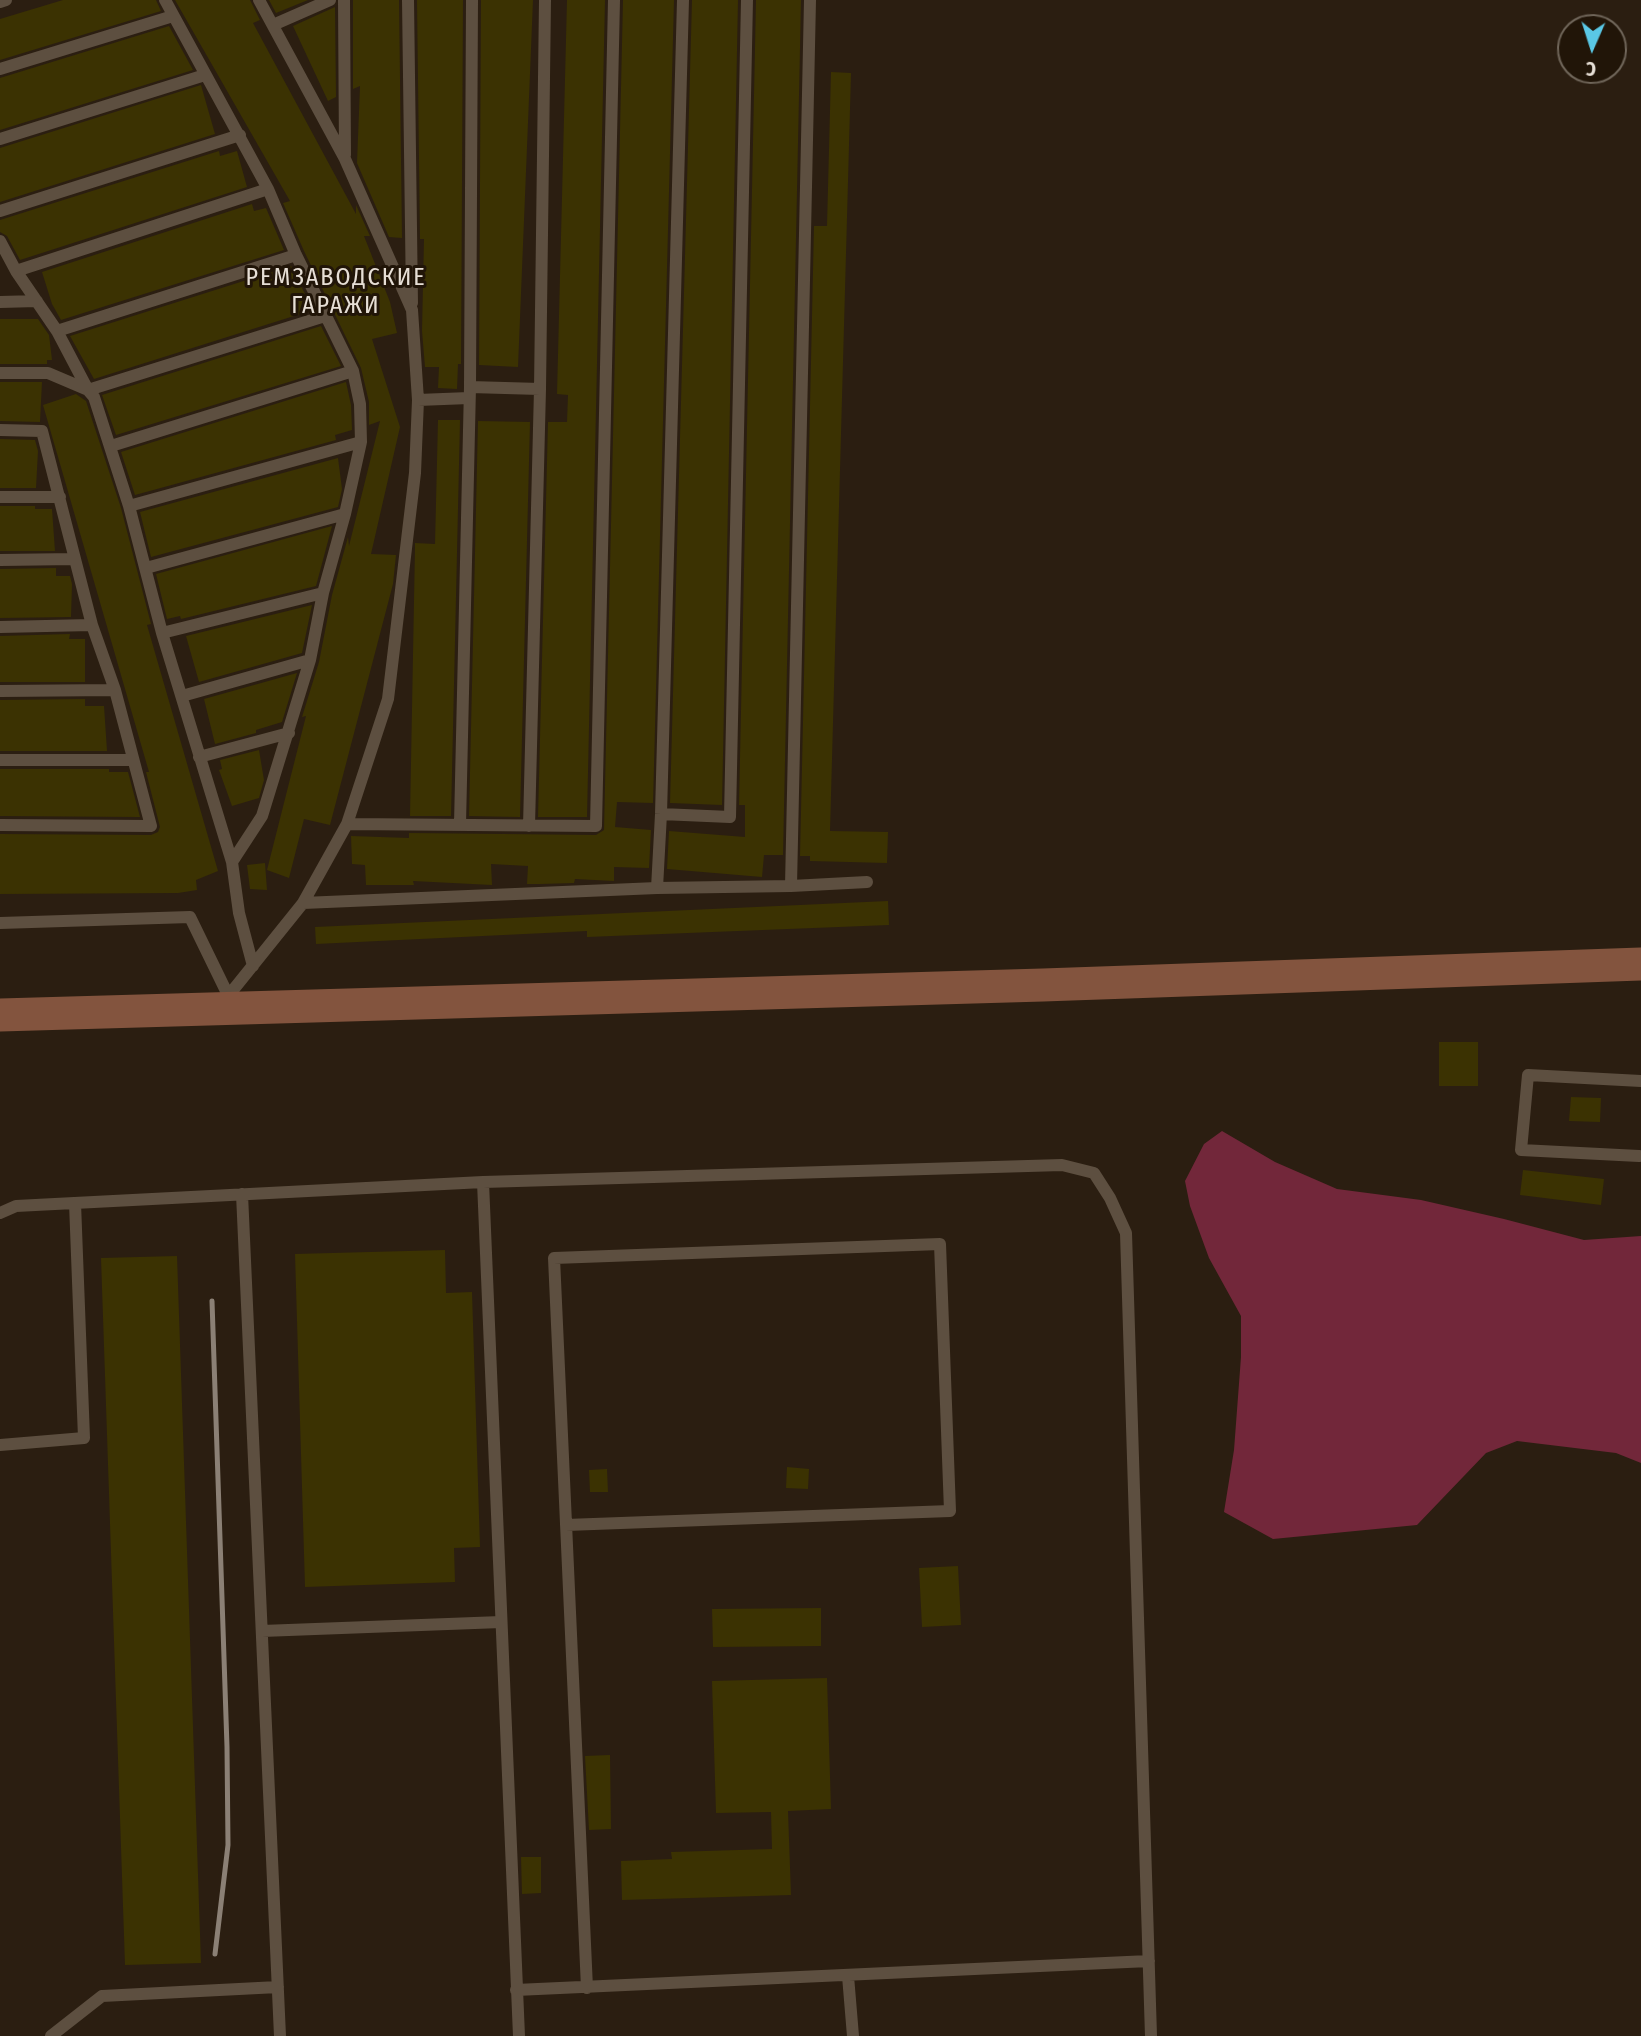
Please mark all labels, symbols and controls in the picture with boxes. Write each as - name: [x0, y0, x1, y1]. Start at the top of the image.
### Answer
- north arrow: [1557, 14, 1627, 84]
- text: С: [1585, 57, 1597, 80]
- district label: РЕМЗАВОДСКИЕ ГАРАЖИ: [247, 264, 425, 320]

